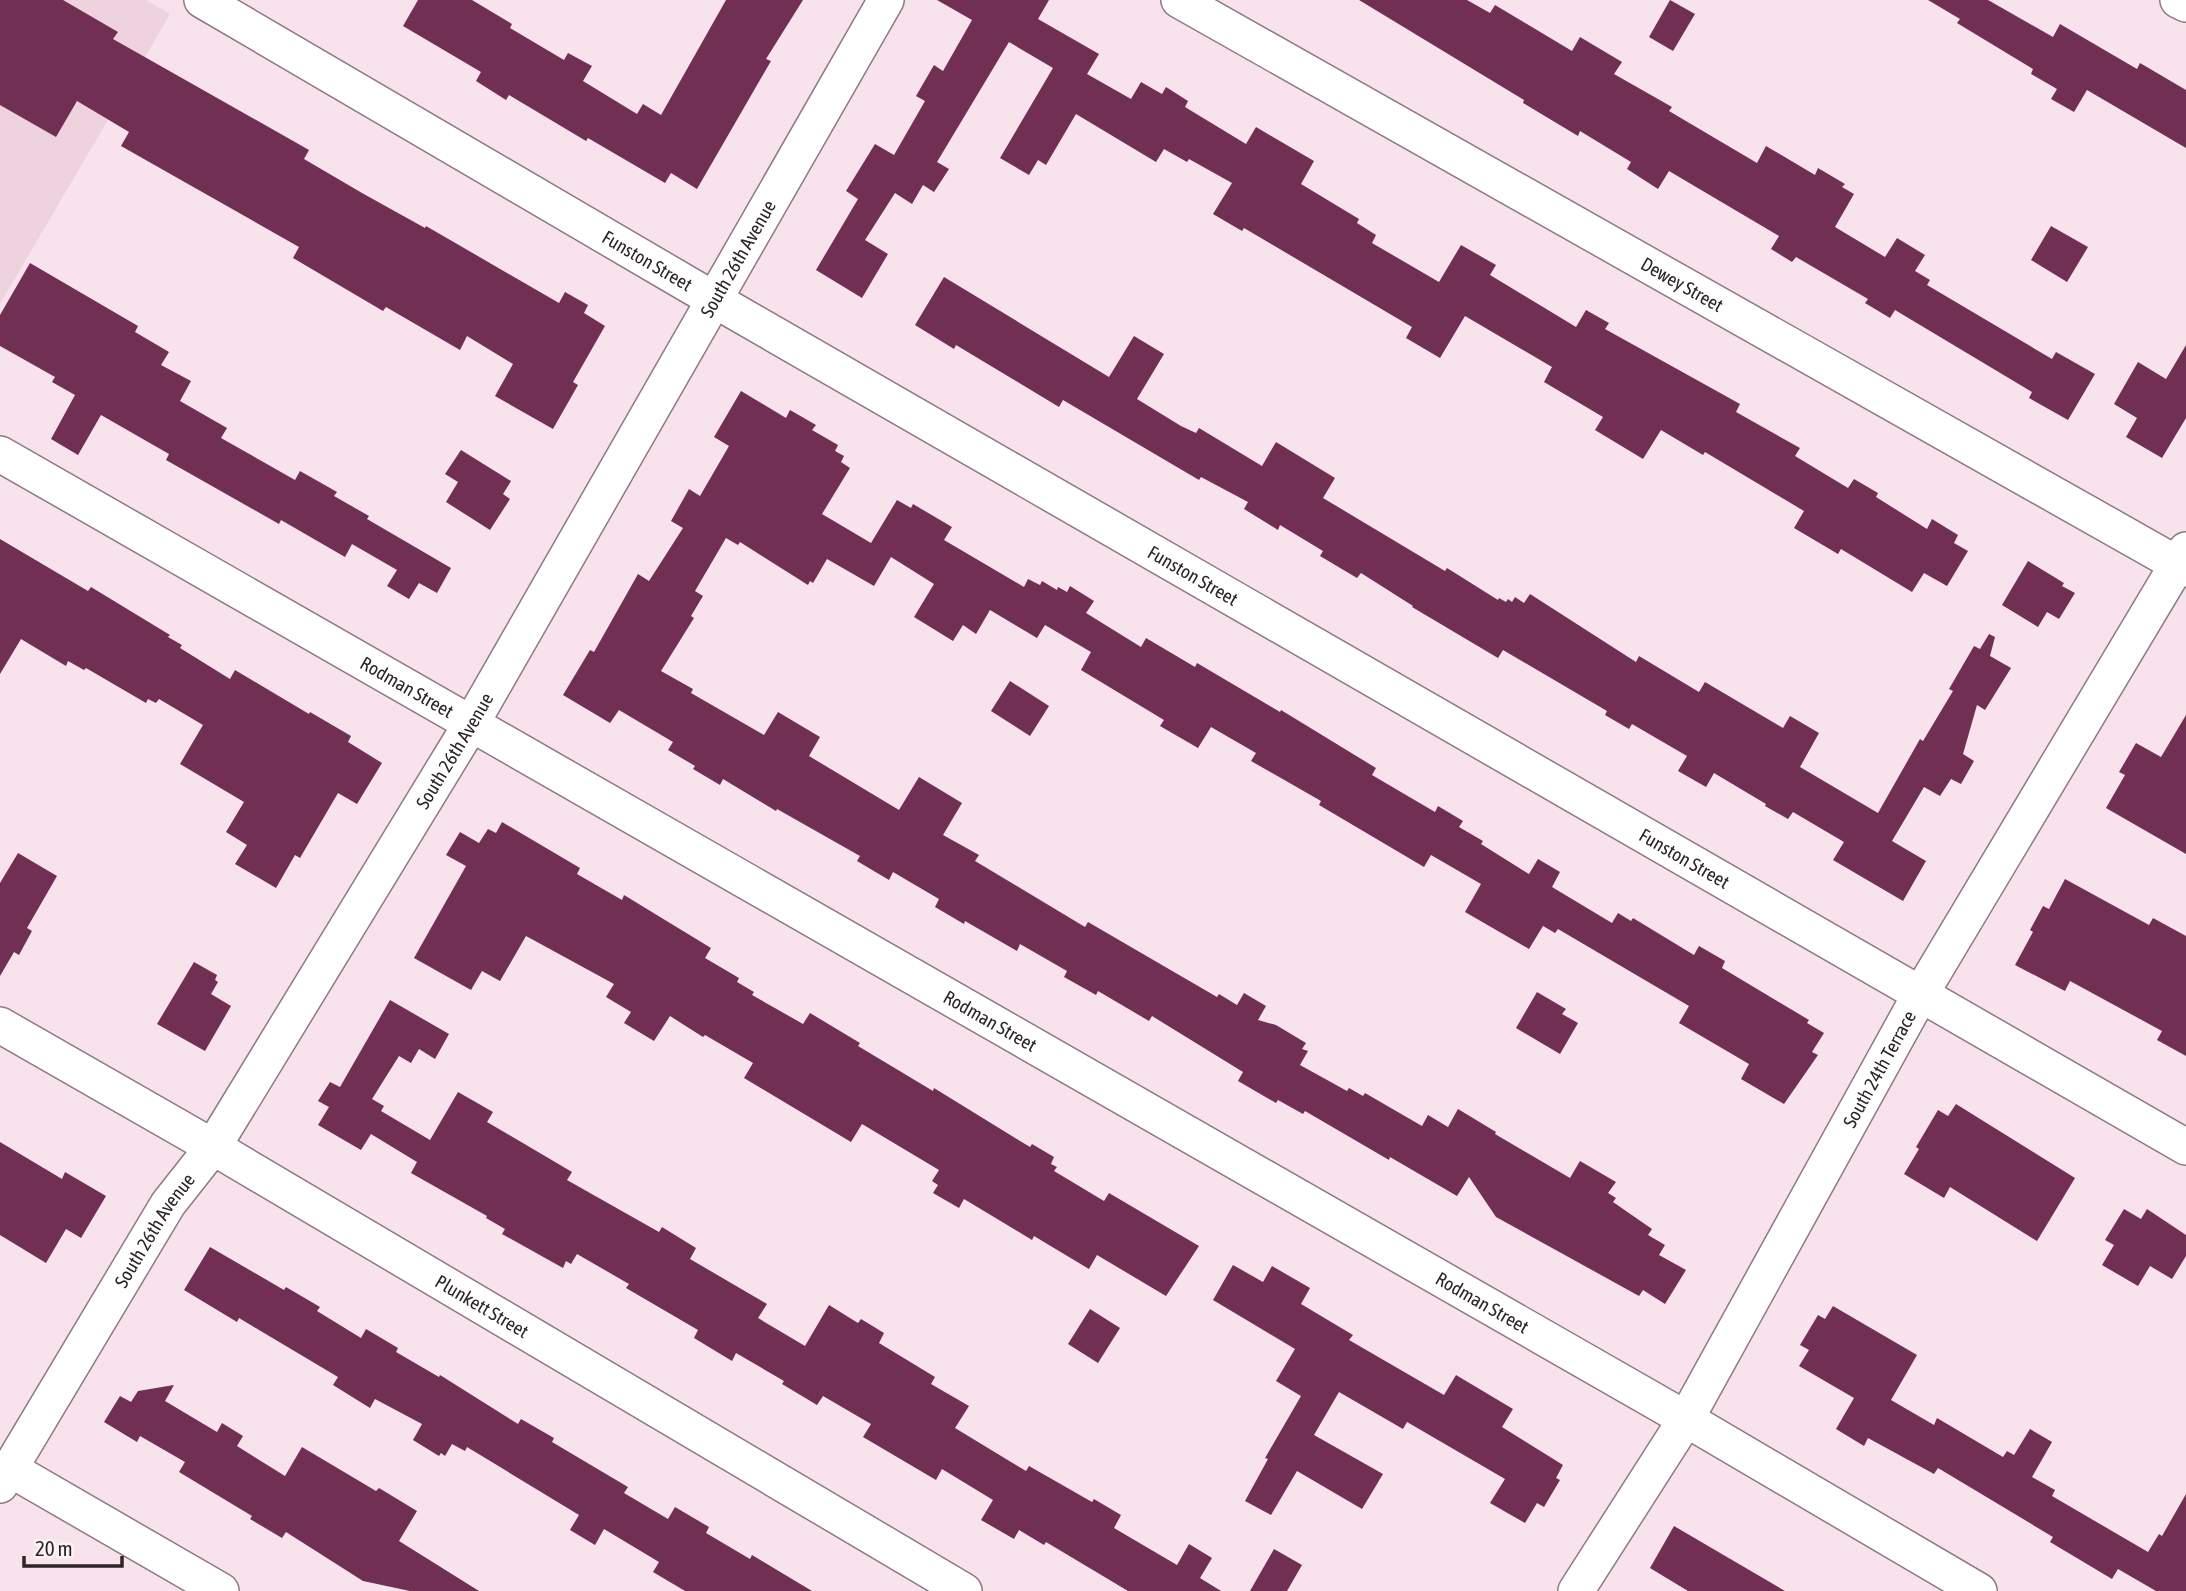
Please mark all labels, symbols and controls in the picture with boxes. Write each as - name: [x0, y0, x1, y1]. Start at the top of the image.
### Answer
- street label: South 26th Avenue: [696, 196, 780, 321]
- street label: Funston Street: [598, 226, 696, 295]
- street label: Dewey Street: [1637, 252, 1727, 316]
- street label: Funston Street: [1144, 541, 1242, 610]
- street label: Rodman Street: [357, 652, 457, 722]
- street label: South 26th Avenue: [411, 689, 498, 813]
- street label: Funston Street: [1635, 824, 1733, 893]
- street label: Rodman Street: [940, 986, 1041, 1056]
- street label: South 24th Terrace: [1838, 1007, 1920, 1131]
- street label: South 26th Avenue: [110, 1169, 199, 1291]
- street label: Rodman Street: [1432, 1267, 1533, 1338]
- street label: Plunkett Street: [431, 1270, 533, 1342]
- scale bar: [24, 1524, 122, 1568]
- text: 20 m: [35, 1536, 73, 1560]

